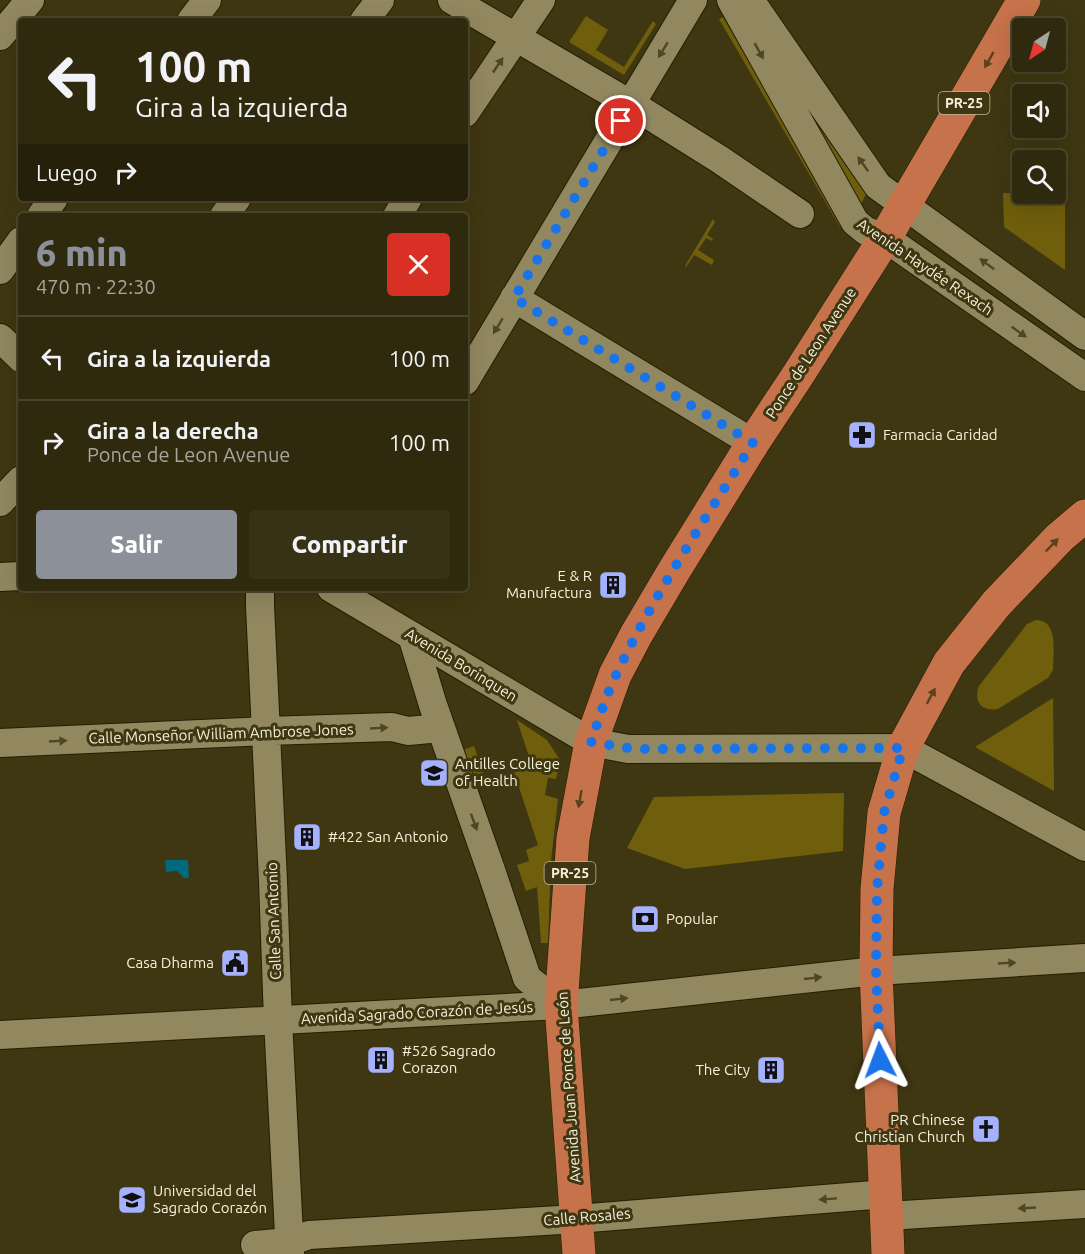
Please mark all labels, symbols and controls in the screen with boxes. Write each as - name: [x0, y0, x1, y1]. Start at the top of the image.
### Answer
- north arrow: [1012, 18, 1066, 72]
- map controls: [1012, 18, 1066, 204]
- icon: left: [36, 42, 114, 120]
- one-way arrow: [658, 42, 668, 59]
- text: 100 m: [135, 43, 252, 90]
- one-way arrow: [754, 43, 764, 60]
- one-way arrow: [984, 52, 994, 69]
- one-way arrow: [492, 57, 503, 73]
- button: sound: [1012, 84, 1066, 138]
- text: Gira a la izquierda: [135, 92, 348, 122]
- road number: PR-25: [938, 92, 990, 114]
- pin: [595, 95, 646, 146]
- icon: arrive: [604, 104, 637, 137]
- button: search: [1012, 150, 1066, 204]
- icon: right: [109, 156, 142, 189]
- one-way arrow: [857, 156, 869, 172]
- text: Luego: [36, 160, 97, 185]
- street label: Avenida Haydée Rexach: [854, 215, 996, 318]
- text: 6 min: [36, 232, 128, 273]
- button: close: [387, 233, 450, 296]
- one-way arrow: [979, 258, 995, 270]
- text: 470 m · 22:30: [36, 275, 156, 298]
- street label: Ponce de Leon Avenue: [762, 284, 859, 421]
- one-way arrow: [493, 318, 503, 335]
- one-way arrow: [1011, 326, 1027, 338]
- icon: left: [36, 342, 69, 375]
- text: Gira a la izquierda: [87, 346, 271, 371]
- text: 100 m: [389, 346, 450, 371]
- text: Gira a la derecha: [87, 418, 259, 443]
- pharmacy icon: Farmacia Caridad: [846, 419, 878, 451]
- icon: right: [36, 426, 69, 459]
- place label: Farmacia Caridad: [883, 426, 998, 443]
- text: 100 m: [389, 430, 450, 455]
- text: Ponce de Leon Avenue: [87, 443, 290, 466]
- button: Salir: [36, 510, 237, 579]
- button: Compartir: [249, 510, 450, 579]
- one-way arrow: [1045, 539, 1059, 553]
- place label: E & R Manufactura: [506, 567, 592, 601]
- building icon: E & R Manufactura: [597, 569, 629, 601]
- street label: Avenida Borinquen: [402, 624, 520, 705]
- one-way arrow: [926, 688, 936, 705]
- street label: Calle Monseñor William Ambrose Jones: [88, 720, 354, 747]
- one-way arrow: [370, 724, 389, 733]
- one-way arrow: [49, 736, 68, 745]
- place label: Antilles College of Health: [455, 755, 560, 789]
- school or university icon: Antilles College of Health: [418, 757, 450, 789]
- one-way arrow: [575, 790, 584, 809]
- one-way arrow: [470, 814, 480, 832]
- building icon: #422 San Antonio: [291, 821, 323, 853]
- place label: #422 San Antonio: [328, 828, 448, 845]
- street label: Calle San Antonio: [263, 862, 284, 980]
- road number: PR-25: [544, 862, 596, 884]
- bank icon: Popular: [629, 903, 661, 935]
- place label: Popular: [666, 910, 719, 927]
- public building icon: Casa Dharma: [219, 947, 251, 979]
- place label: Casa Dharma: [126, 954, 214, 971]
- one-way arrow: [998, 958, 1017, 968]
- one-way arrow: [803, 973, 822, 983]
- street label: Avenida Juan Ponce de León: [553, 991, 584, 1183]
- one-way arrow: [610, 994, 629, 1004]
- street label: Avenida Sagrado Corazón de Jesús: [300, 998, 533, 1027]
- position arrow: [848, 1028, 912, 1092]
- place label: #526 Sagrado Corazon: [402, 1042, 496, 1076]
- building icon: #526 Sagrado Corazon: [365, 1044, 397, 1076]
- building icon: The City: [755, 1054, 787, 1086]
- place label: The City: [695, 1061, 750, 1078]
- place label: PR Chinese Christian Church: [855, 1111, 965, 1145]
- church icon: PR Chinese Christian Church: [970, 1113, 1002, 1145]
- place label: Universidad del Sagrado Corazón: [153, 1182, 267, 1216]
- school or university icon: Universidad del Sagrado Corazón: [116, 1184, 148, 1216]
- one-way arrow: [818, 1194, 837, 1204]
- one-way arrow: [1017, 1203, 1036, 1212]
- street label: Calle Rosales: [543, 1204, 631, 1229]

